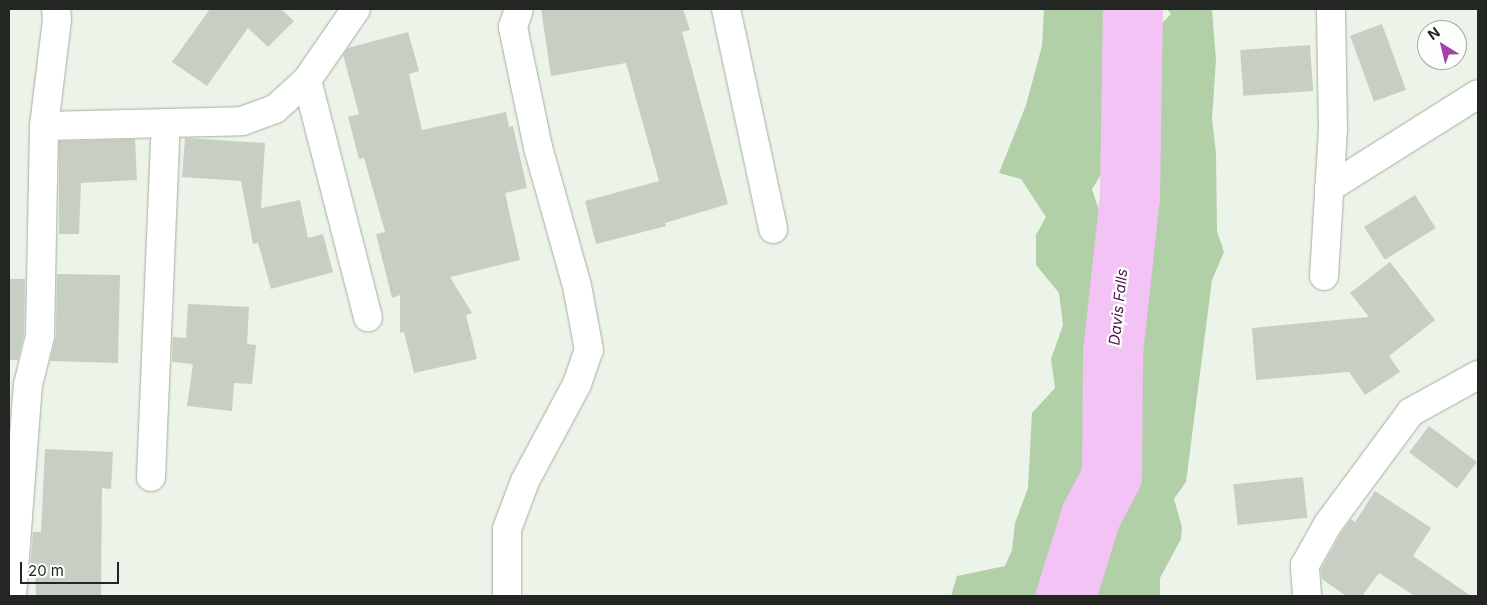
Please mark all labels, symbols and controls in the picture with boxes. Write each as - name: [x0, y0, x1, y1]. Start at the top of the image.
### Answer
- north arrow: [1417, 20, 1467, 70]
- text: N: [1424, 23, 1443, 43]
- water label: Davis Falls: [1105, 268, 1131, 346]
- scale bar: [22, 552, 121, 584]
- text: 20 m: [28, 561, 64, 580]

